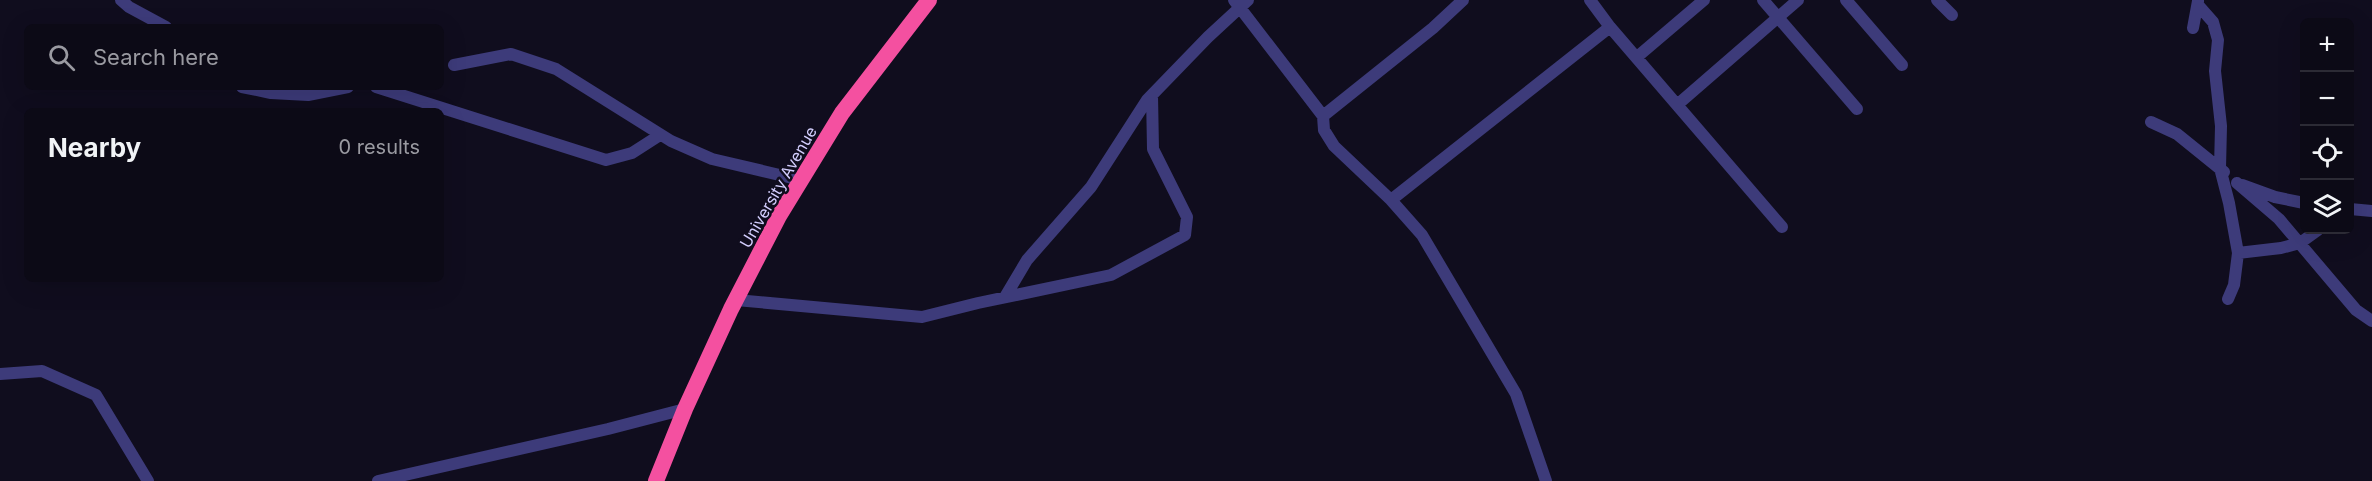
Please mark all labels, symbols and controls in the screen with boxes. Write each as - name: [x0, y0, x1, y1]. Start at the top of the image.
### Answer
- map controls: [2300, 18, 2354, 234]
- button: +: [2300, 18, 2354, 72]
- search box: [24, 24, 444, 90]
- icon: search: [45, 41, 78, 74]
- text: Search here: [93, 44, 219, 70]
- button: −: [2300, 72, 2354, 126]
- street label: University Avenue: [735, 123, 821, 251]
- button: locate: [2300, 126, 2354, 180]
- text: Nearby: [48, 132, 141, 163]
- text: 0 results: [338, 135, 420, 159]
- button: layers: [2300, 180, 2354, 234]

